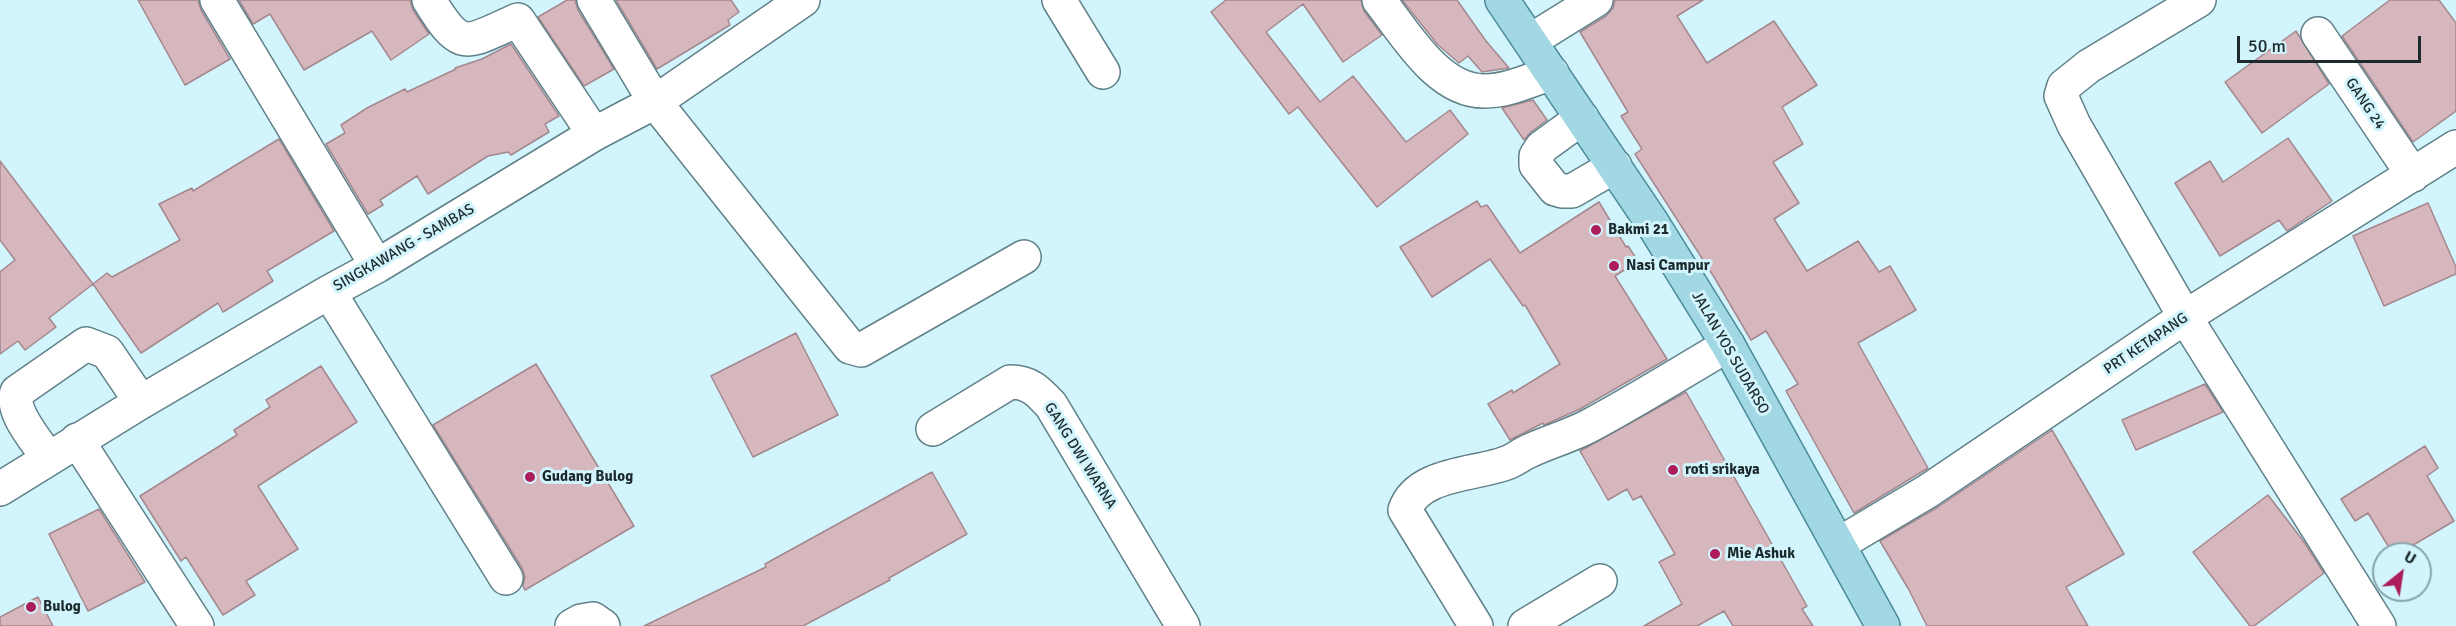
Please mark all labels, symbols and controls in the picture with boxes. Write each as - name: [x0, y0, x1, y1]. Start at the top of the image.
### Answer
- scale bar: [2240, 24, 2424, 62]
- text: 50 m: [2248, 35, 2286, 57]
- street label: GANG 24: [2341, 75, 2389, 133]
- street label: SINGKAWANG - SAMBAS: [330, 200, 478, 296]
- place label: Bakmi 21: [1608, 221, 1669, 239]
- marker: Bakmi 21: [1589, 223, 1603, 237]
- place label: Nasi Campur: [1626, 257, 1710, 275]
- marker: Nasi Campur: [1607, 259, 1621, 273]
- street label: JALAN YOS SUDARSO: [1687, 288, 1773, 418]
- street label: PRT KETAPANG: [2100, 309, 2192, 379]
- street label: GANG DWI WARNA: [1040, 399, 1120, 513]
- place label: roti srikaya: [1685, 461, 1760, 479]
- marker: roti srikaya: [1666, 463, 1680, 477]
- place label: Gudang Bulog: [542, 468, 633, 486]
- marker: Gudang Bulog: [523, 470, 537, 484]
- north arrow: [2372, 542, 2432, 602]
- place label: Mie Ashuk: [1727, 545, 1795, 563]
- marker: Mie Ashuk: [1708, 547, 1722, 561]
- text: U: [2400, 547, 2420, 569]
- place label: Bulog: [43, 598, 81, 616]
- marker: Bulog: [24, 600, 38, 614]

